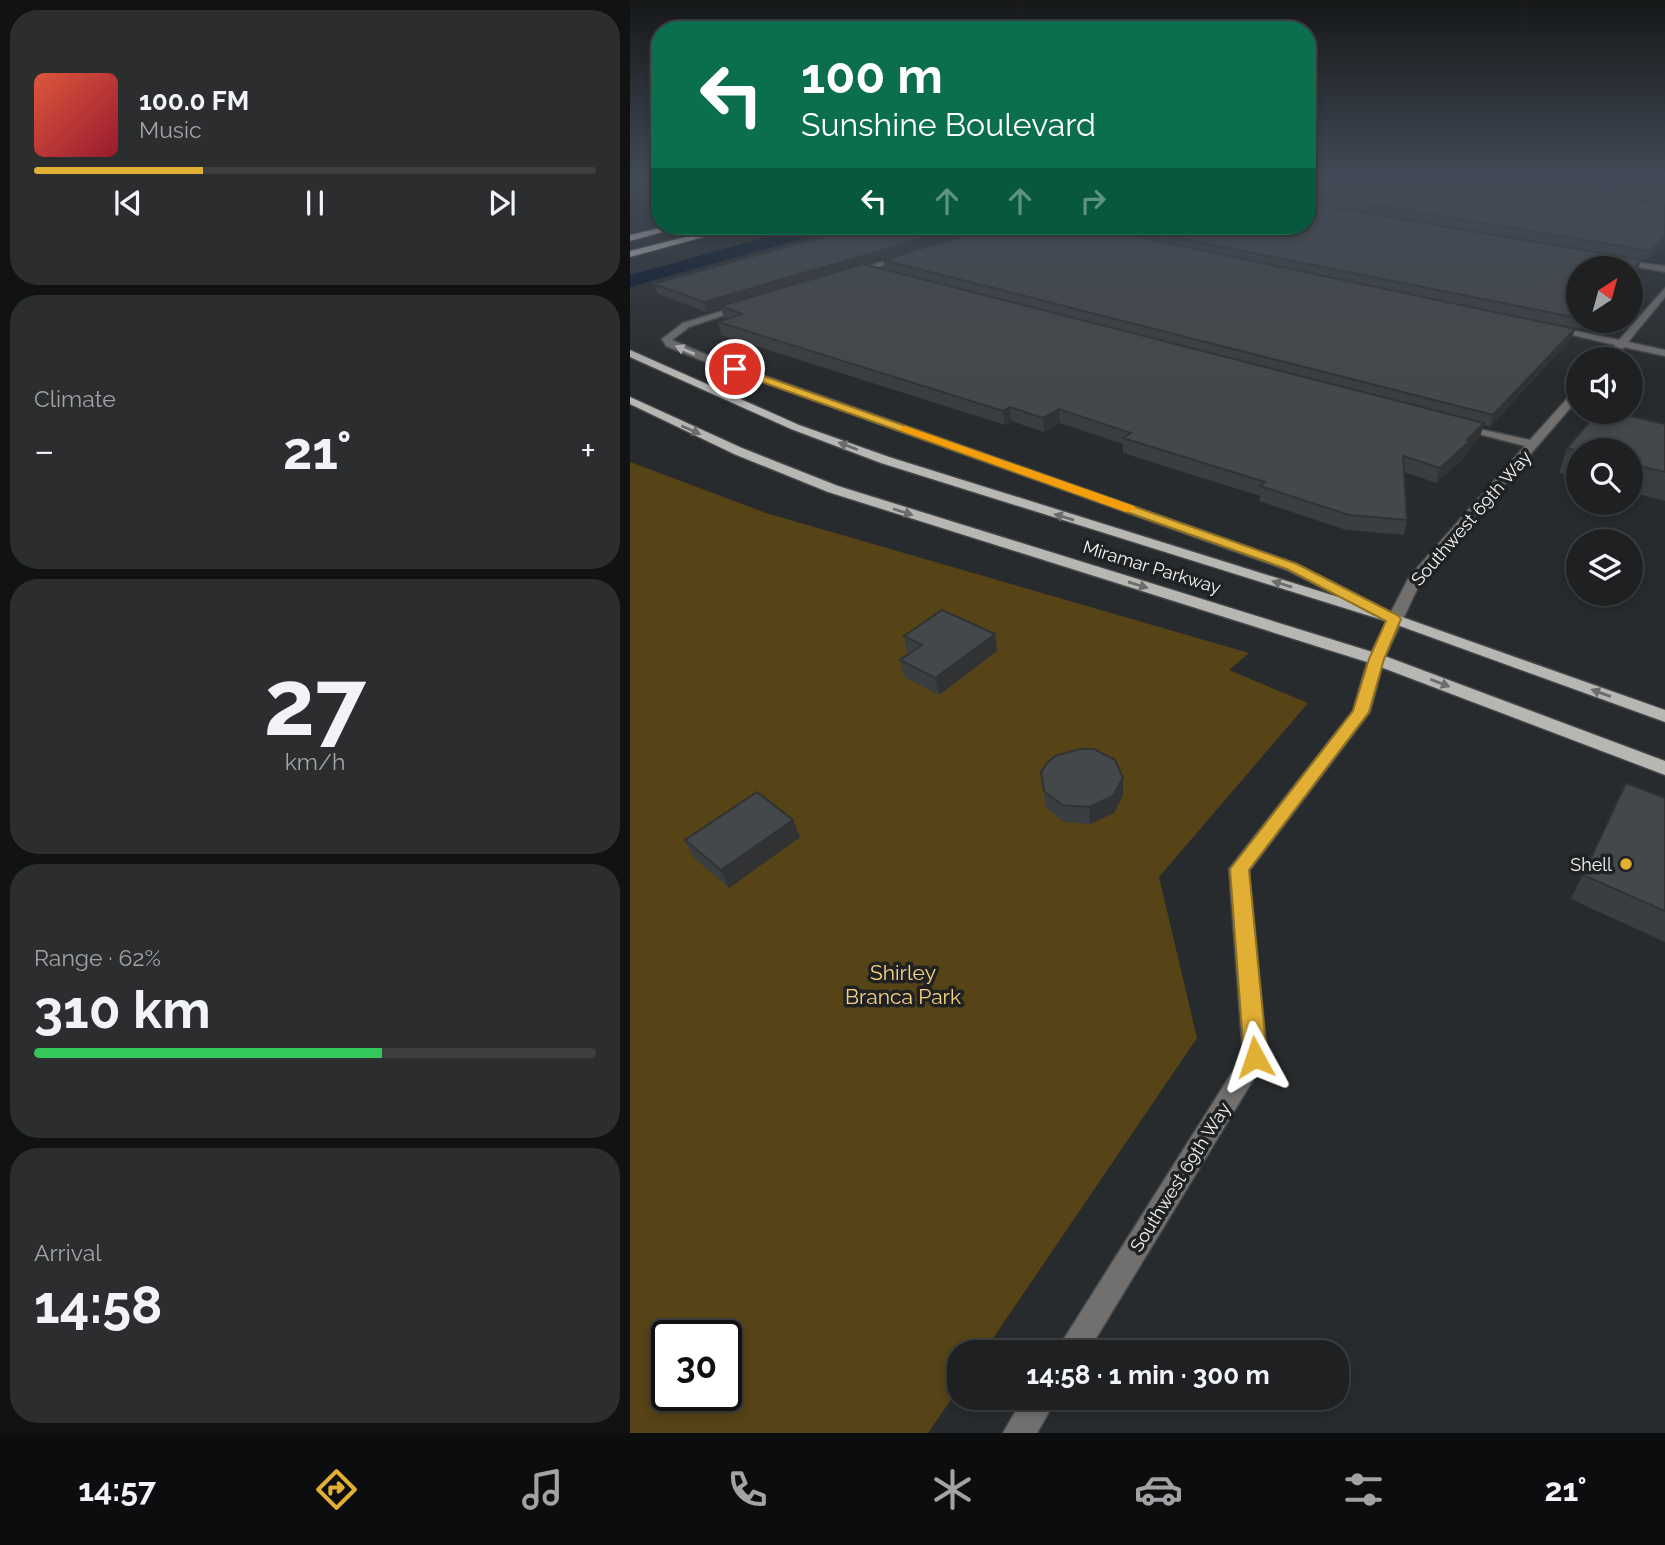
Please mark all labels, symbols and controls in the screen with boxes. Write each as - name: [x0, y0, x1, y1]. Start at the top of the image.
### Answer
- text: 100 m: [801, 47, 943, 104]
- icon: left: [686, 49, 777, 140]
- text: 100.0 FM: [139, 86, 249, 116]
- text: Sunshine Boulevard: [801, 106, 1096, 143]
- text: Music: [139, 116, 202, 143]
- icon: left: [855, 182, 893, 220]
- icon: ahead: [928, 182, 966, 220]
- icon: ahead: [1001, 182, 1039, 220]
- icon: right: [1074, 182, 1112, 220]
- icon: previous: [109, 184, 147, 222]
- icon: pause: [296, 184, 334, 222]
- icon: next: [483, 184, 521, 222]
- north arrow: [1566, 256, 1643, 332]
- map controls: [1566, 256, 1643, 606]
- pin: [705, 339, 765, 399]
- one-way arrow: [675, 344, 696, 355]
- button: sound: [1566, 347, 1643, 424]
- icon: arrive: [716, 350, 754, 388]
- text: Climate: [34, 385, 116, 412]
- text: 21°: [283, 420, 352, 481]
- one-way arrow: [681, 424, 701, 436]
- text: −: [34, 428, 54, 473]
- text: +: [580, 428, 596, 473]
- button: search: [1566, 438, 1643, 515]
- one-way arrow: [838, 441, 859, 452]
- street label: Southwest 69th Way: [1407, 446, 1535, 590]
- one-way arrow: [893, 508, 914, 518]
- one-way arrow: [1054, 511, 1075, 521]
- button: layers: [1566, 529, 1643, 606]
- street label: Miramar Parkway: [1081, 536, 1224, 598]
- one-way arrow: [1271, 578, 1292, 589]
- one-way arrow: [1127, 580, 1148, 590]
- text: 27: [264, 649, 366, 756]
- one-way arrow: [1430, 678, 1451, 689]
- one-way arrow: [1590, 687, 1611, 698]
- text: km/h: [285, 748, 345, 775]
- place label: Shell: [1570, 854, 1612, 875]
- marker: Shell: [1618, 856, 1634, 872]
- text: Range · 62%: [34, 944, 161, 971]
- park label: Shirley Branca Park: [845, 960, 961, 1009]
- text: 310 km: [34, 979, 211, 1040]
- position arrow: [1218, 1020, 1292, 1094]
- street label: Southwest 69th Way: [1126, 1098, 1235, 1255]
- text: Arrival: [34, 1239, 101, 1266]
- text: 14:58: [34, 1274, 162, 1335]
- speed limit sign: 30: [651, 1320, 742, 1411]
- text: 14:58 · 1 min · 300 m: [1026, 1360, 1270, 1390]
- icon: directions: [312, 1465, 361, 1514]
- icon: music: [518, 1465, 567, 1514]
- icon: phone: [723, 1465, 772, 1514]
- icon: climate: [928, 1465, 977, 1514]
- icon: car: [1134, 1465, 1183, 1514]
- icon: filters: [1339, 1465, 1388, 1514]
- text: 14:57: [78, 1471, 156, 1508]
- text: 21°: [1544, 1471, 1587, 1508]

